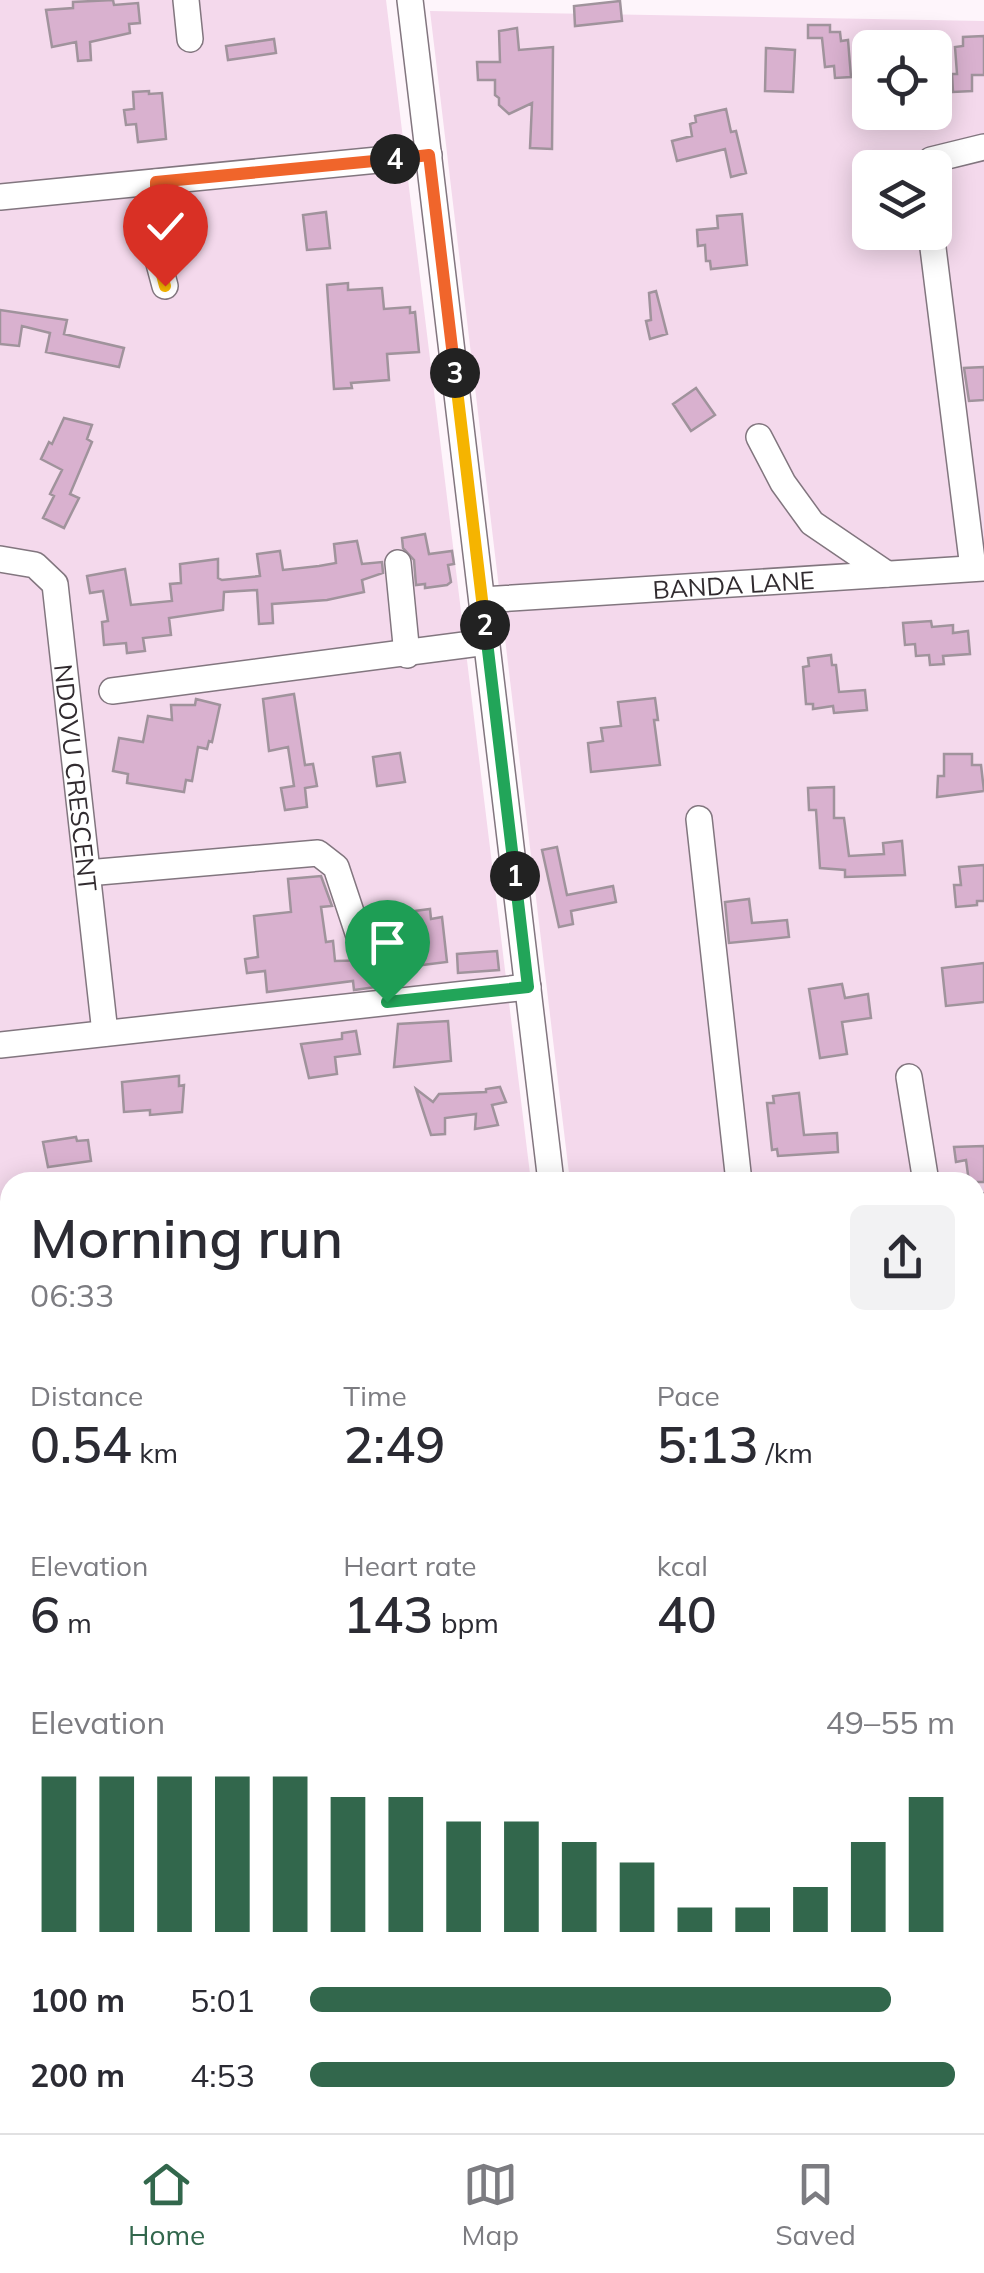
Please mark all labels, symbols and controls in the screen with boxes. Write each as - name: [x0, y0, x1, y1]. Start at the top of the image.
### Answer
- map controls: [852, 30, 952, 250]
- button: locate: [852, 30, 952, 130]
- pin: 4: [370, 134, 420, 184]
- text: 4: [387, 141, 403, 176]
- button: layers: [852, 150, 952, 250]
- pin: [123, 184, 208, 287]
- icon: check: [138, 199, 193, 254]
- pin: 3: [430, 348, 480, 398]
- text: 3: [447, 355, 463, 390]
- street label: BANDA LANE: [652, 563, 815, 605]
- pin: 2: [460, 600, 510, 650]
- text: 2: [477, 607, 493, 642]
- street label: NDOVU CRESCENT: [49, 662, 105, 893]
- pin: 1: [490, 851, 540, 901]
- text: 1: [507, 858, 523, 893]
- pin: [345, 900, 430, 1003]
- icon: arrive: [360, 915, 415, 970]
- text: Morning run: [30, 1203, 343, 1272]
- button: share: [850, 1205, 955, 1310]
- text: 06:33: [30, 1275, 114, 1315]
- text: Distance: [30, 1378, 143, 1413]
- text: Time: [343, 1378, 407, 1413]
- text: Pace: [657, 1378, 720, 1413]
- text: 0.54: [30, 1413, 132, 1476]
- text: 2:49: [343, 1413, 445, 1476]
- text: 5:13: [657, 1413, 759, 1476]
- text: km: [132, 1435, 178, 1470]
- text: /km: [759, 1435, 813, 1470]
- text: Elevation: [30, 1548, 148, 1583]
- text: Heart rate: [343, 1548, 477, 1583]
- text: kcal: [657, 1548, 708, 1583]
- text: 6: [30, 1583, 60, 1646]
- text: 143: [343, 1583, 433, 1646]
- text: 40: [657, 1583, 717, 1646]
- text: m: [60, 1605, 92, 1640]
- text: bpm: [433, 1605, 499, 1640]
- text: Elevation: [30, 1702, 165, 1742]
- text: 49–55 m: [826, 1702, 955, 1742]
- text: 100 m: [30, 1980, 125, 2020]
- text: 5:01: [190, 1980, 255, 2020]
- text: 200 m: [30, 2055, 125, 2095]
- text: 4:53: [190, 2055, 255, 2095]
- tab: Home: [128, 2157, 205, 2252]
- tab: Map: [461, 2157, 519, 2252]
- tab: Saved: [775, 2157, 856, 2252]

